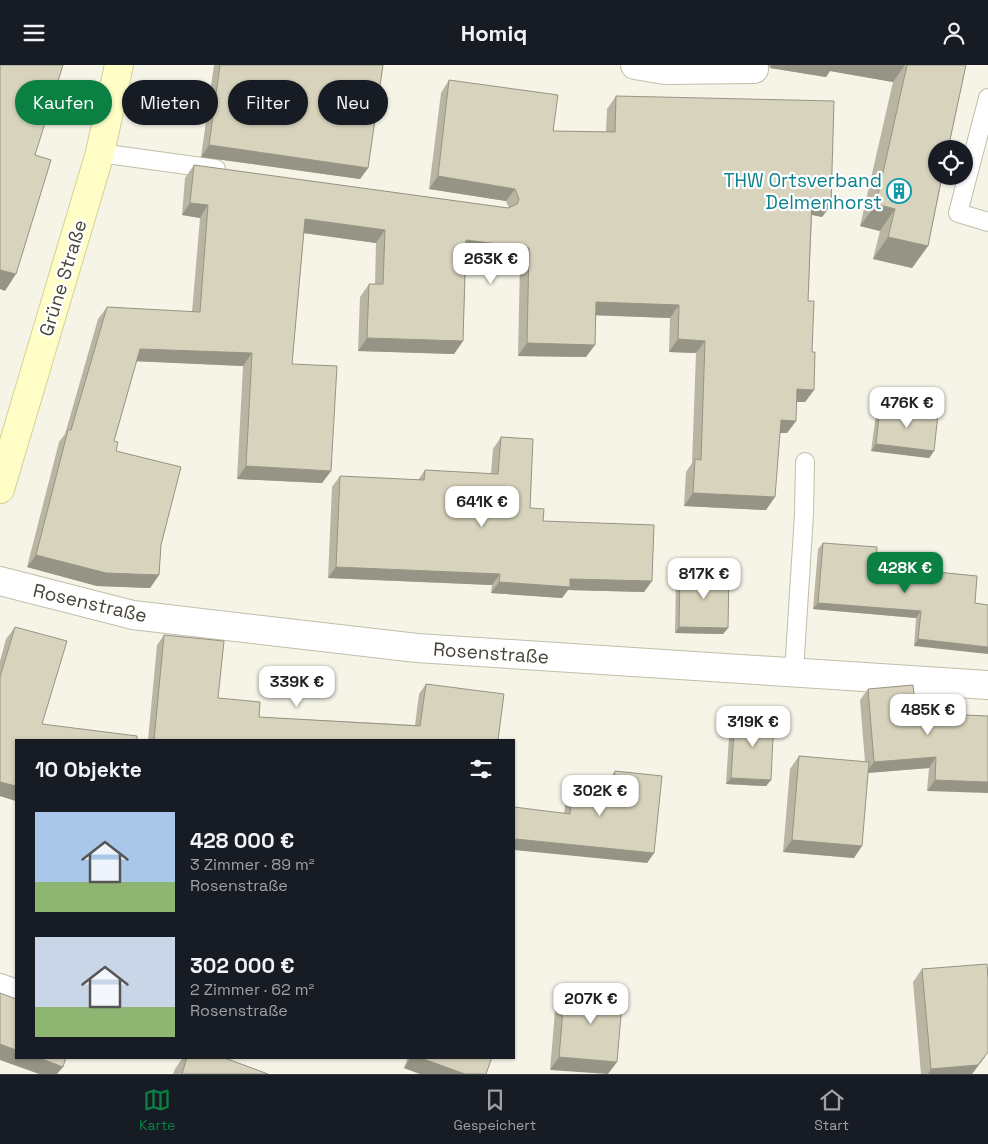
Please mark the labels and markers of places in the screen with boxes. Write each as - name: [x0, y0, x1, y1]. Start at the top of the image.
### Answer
- place label: THW Ortsverband Delmenhorst: [723, 168, 882, 215]
- building icon: THW Ortsverband Delmenhorst: [886, 178, 912, 204]
- pin: 263K €: [450, 243, 532, 285]
- pin: 476K €: [866, 387, 948, 429]
- pin: 641K €: [441, 485, 523, 528]
- pin: 428K €: [864, 551, 946, 594]
- pin: 817K €: [663, 557, 745, 600]
- pin: 339K €: [256, 665, 338, 708]
- pin: 485K €: [887, 693, 969, 736]
- pin: 319K €: [712, 705, 794, 748]
- pin: 302K €: [559, 775, 641, 817]
- pin: 207K €: [550, 983, 632, 1025]

